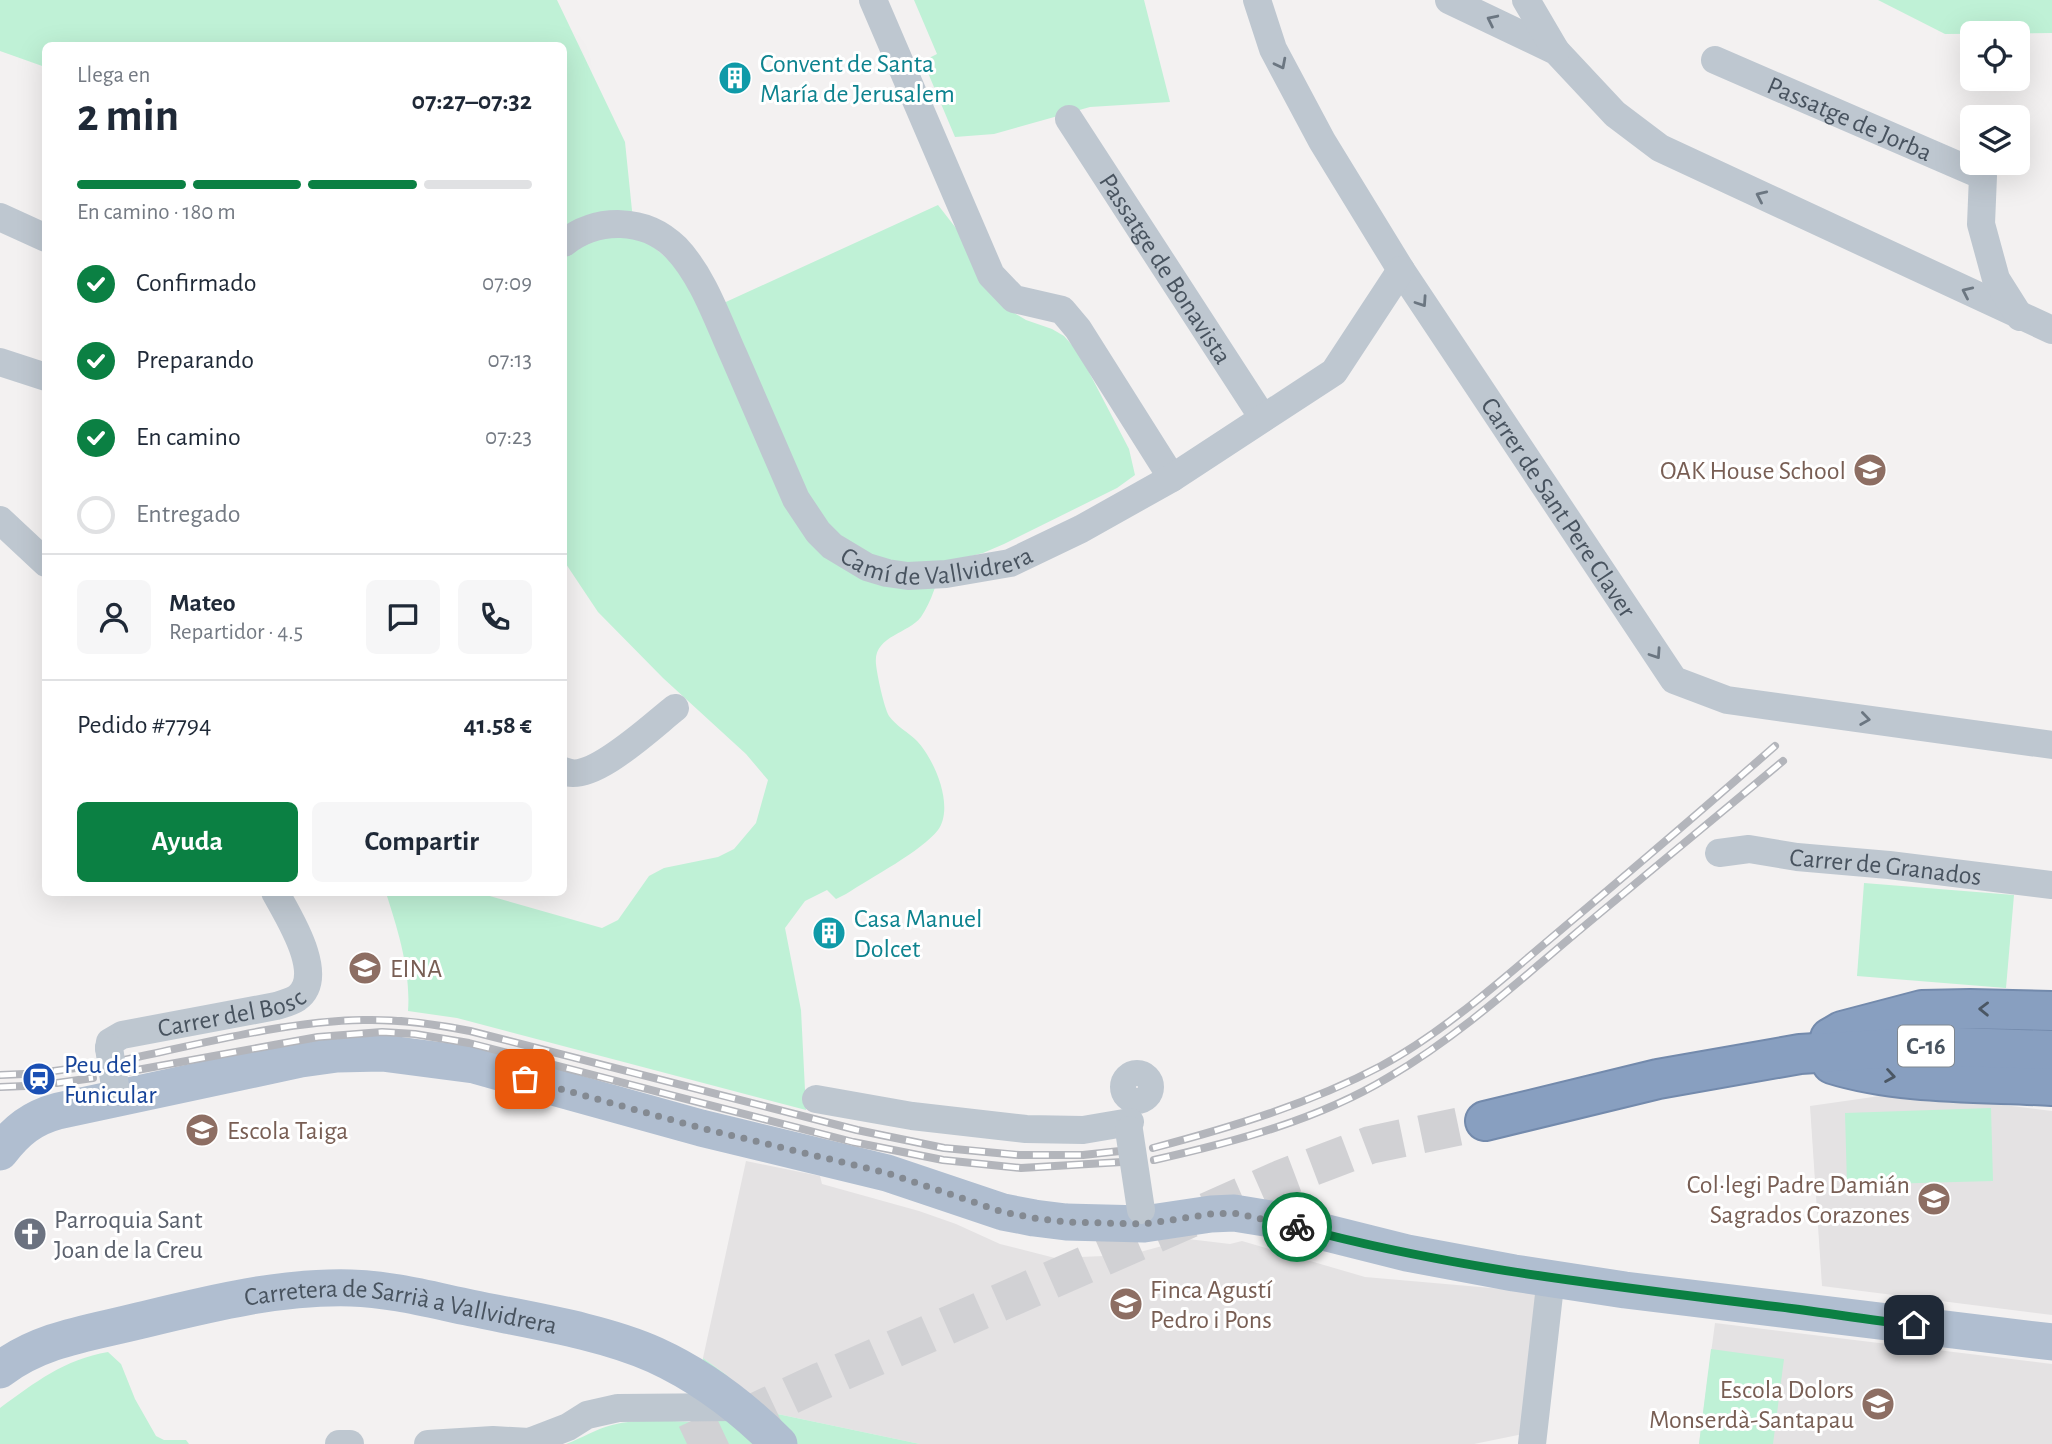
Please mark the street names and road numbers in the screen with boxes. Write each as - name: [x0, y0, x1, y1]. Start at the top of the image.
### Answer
- street label: Passatge de Jorba: [1763, 72, 1936, 166]
- street label: Passatge de Bonavista: [1094, 169, 1236, 369]
- street label: Carrer de Sant Pere Claver: [1476, 393, 1641, 623]
- street label: Camí de Vallvidrera: [839, 531, 1035, 563]
- street label: Carrer de Granados: [1787, 844, 1983, 890]
- street label: Carrer del Bosc: [156, 985, 311, 1042]
- road number: C-16: [1898, 1026, 1954, 1066]
- street label: Carretera de Sarrià a Vallvidrera: [242, 1276, 559, 1339]

